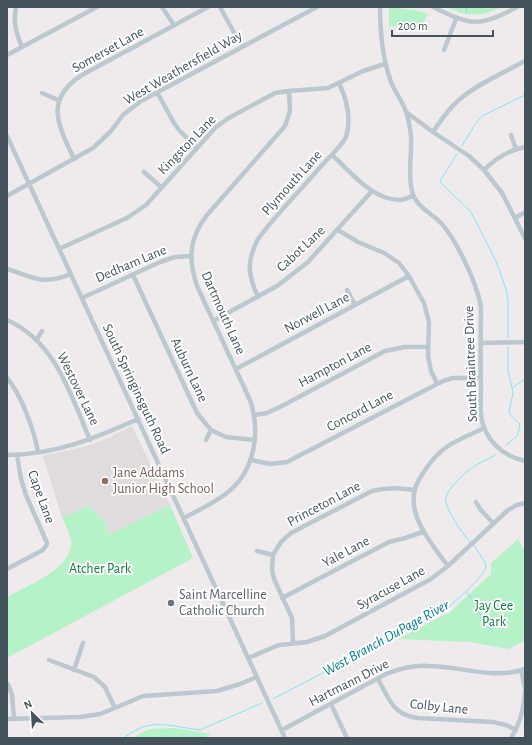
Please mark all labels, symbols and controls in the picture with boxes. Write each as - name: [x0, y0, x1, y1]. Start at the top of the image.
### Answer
- scale bar: [392, 12, 493, 38]
- text: 200 m: [398, 20, 428, 32]
- street label: Somerset Lane: [70, 25, 146, 75]
- street label: West Weathersfield Way: [121, 28, 245, 108]
- street label: Kingston Lane: [155, 113, 219, 177]
- street label: Plymouth Lane: [259, 148, 325, 218]
- street label: Cabot Lane: [274, 223, 328, 275]
- street label: Dedham Lane: [93, 243, 169, 285]
- street label: Dartmouth Lane: [198, 269, 248, 357]
- street label: Norwell Lane: [282, 290, 352, 336]
- street label: South Braintree Drive: [462, 306, 480, 422]
- street label: South Springinsguth Road: [100, 322, 172, 456]
- street label: Auburn Lane: [168, 336, 210, 404]
- street label: Hampton Lane: [296, 340, 374, 390]
- street label: Westover Lane: [54, 350, 102, 428]
- street label: Concord Lane: [324, 388, 396, 434]
- place label: Jane Addams Junior High School: [113, 466, 214, 496]
- street label: Cape Lane: [25, 469, 57, 525]
- marker: Jane Addams Junior High School: [100, 476, 110, 486]
- street label: Princeton Lane: [285, 479, 363, 529]
- street label: Yale Lane: [320, 534, 372, 570]
- park label: Atcher Park: [69, 562, 132, 576]
- street label: Syracuse Lane: [355, 564, 427, 612]
- place label: Saint Marcelline Catholic Church: [179, 588, 267, 618]
- water label: West Branch DuPage River: [320, 597, 453, 679]
- marker: Saint Marcelline Catholic Church: [166, 598, 176, 608]
- park label: Jay Cee Park: [475, 599, 513, 629]
- street label: Hartmann Drive: [307, 657, 391, 709]
- north arrow: [12, 693, 52, 733]
- street label: Colby Lane: [409, 697, 469, 717]
- text: N: [22, 698, 34, 711]

